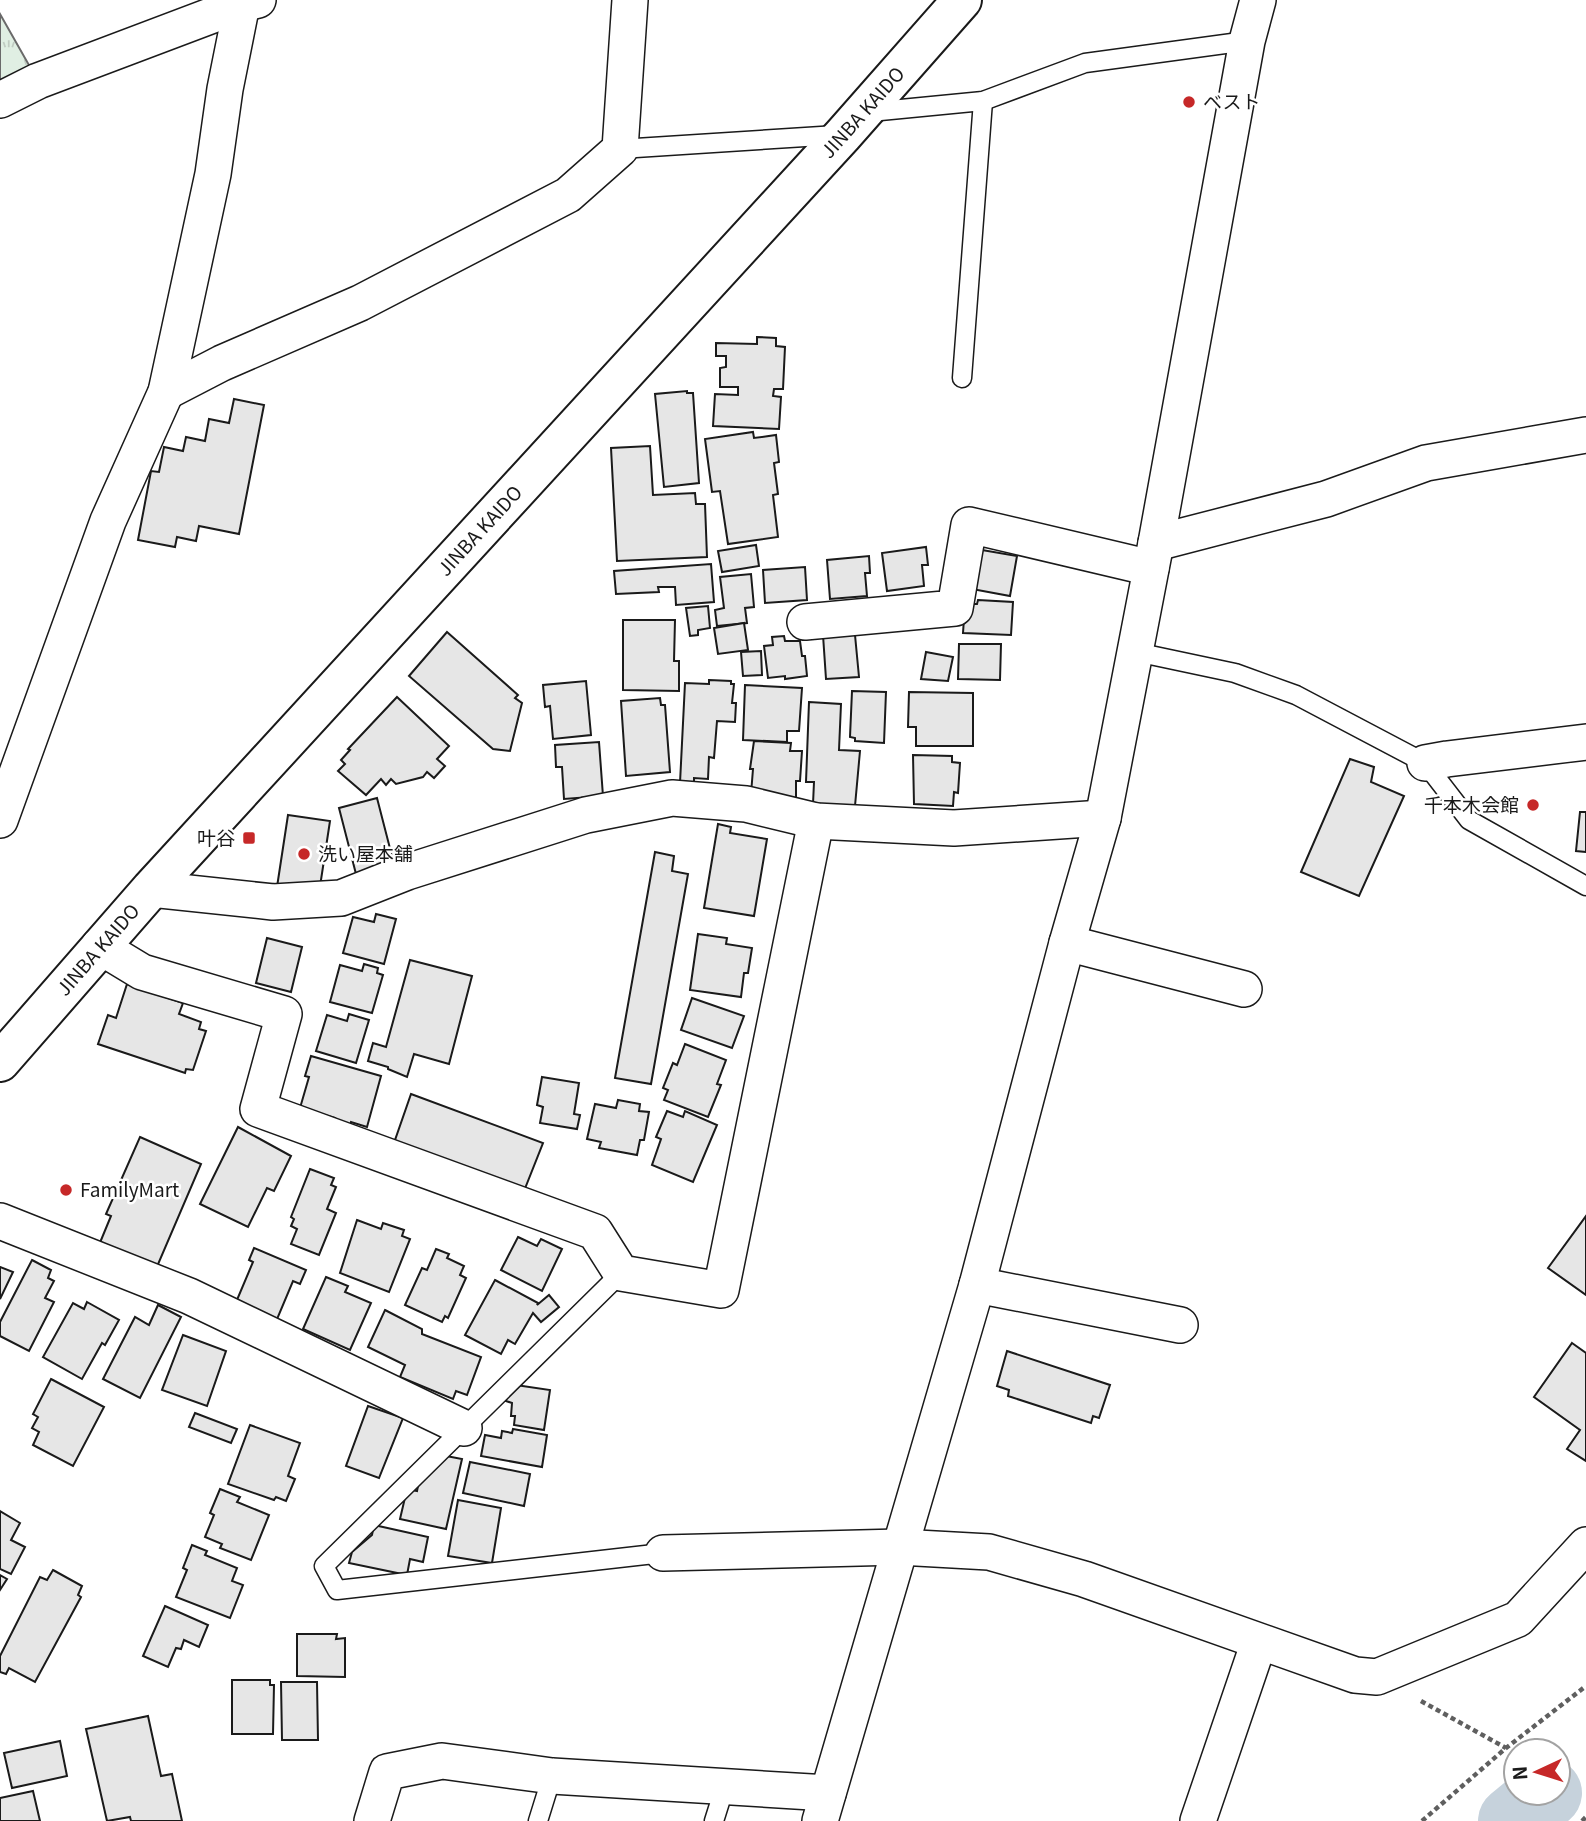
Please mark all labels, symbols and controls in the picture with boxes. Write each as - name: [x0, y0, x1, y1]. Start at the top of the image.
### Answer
- street label: JINBA KAIDO: [814, 60, 910, 163]
- place label: ベスト: [1203, 87, 1260, 114]
- marker: ベスト: [1181, 94, 1197, 110]
- street label: JINBA KAIDO: [430, 478, 527, 581]
- place label: 千本木会館: [1424, 790, 1519, 817]
- marker: 千本木会館: [1525, 797, 1541, 813]
- place label: 叶谷: [197, 823, 235, 850]
- marker: 叶谷: [241, 830, 257, 846]
- place label: 洗い屋本舗: [318, 839, 413, 866]
- marker: 洗い屋本舗: [296, 846, 312, 862]
- street label: JINBA KAIDO: [49, 897, 145, 1001]
- place label: FamilyMart: [80, 1175, 179, 1202]
- marker: FamilyMart: [58, 1182, 74, 1198]
- north arrow: [1502, 1737, 1572, 1807]
- text: N: [1505, 1765, 1533, 1781]

